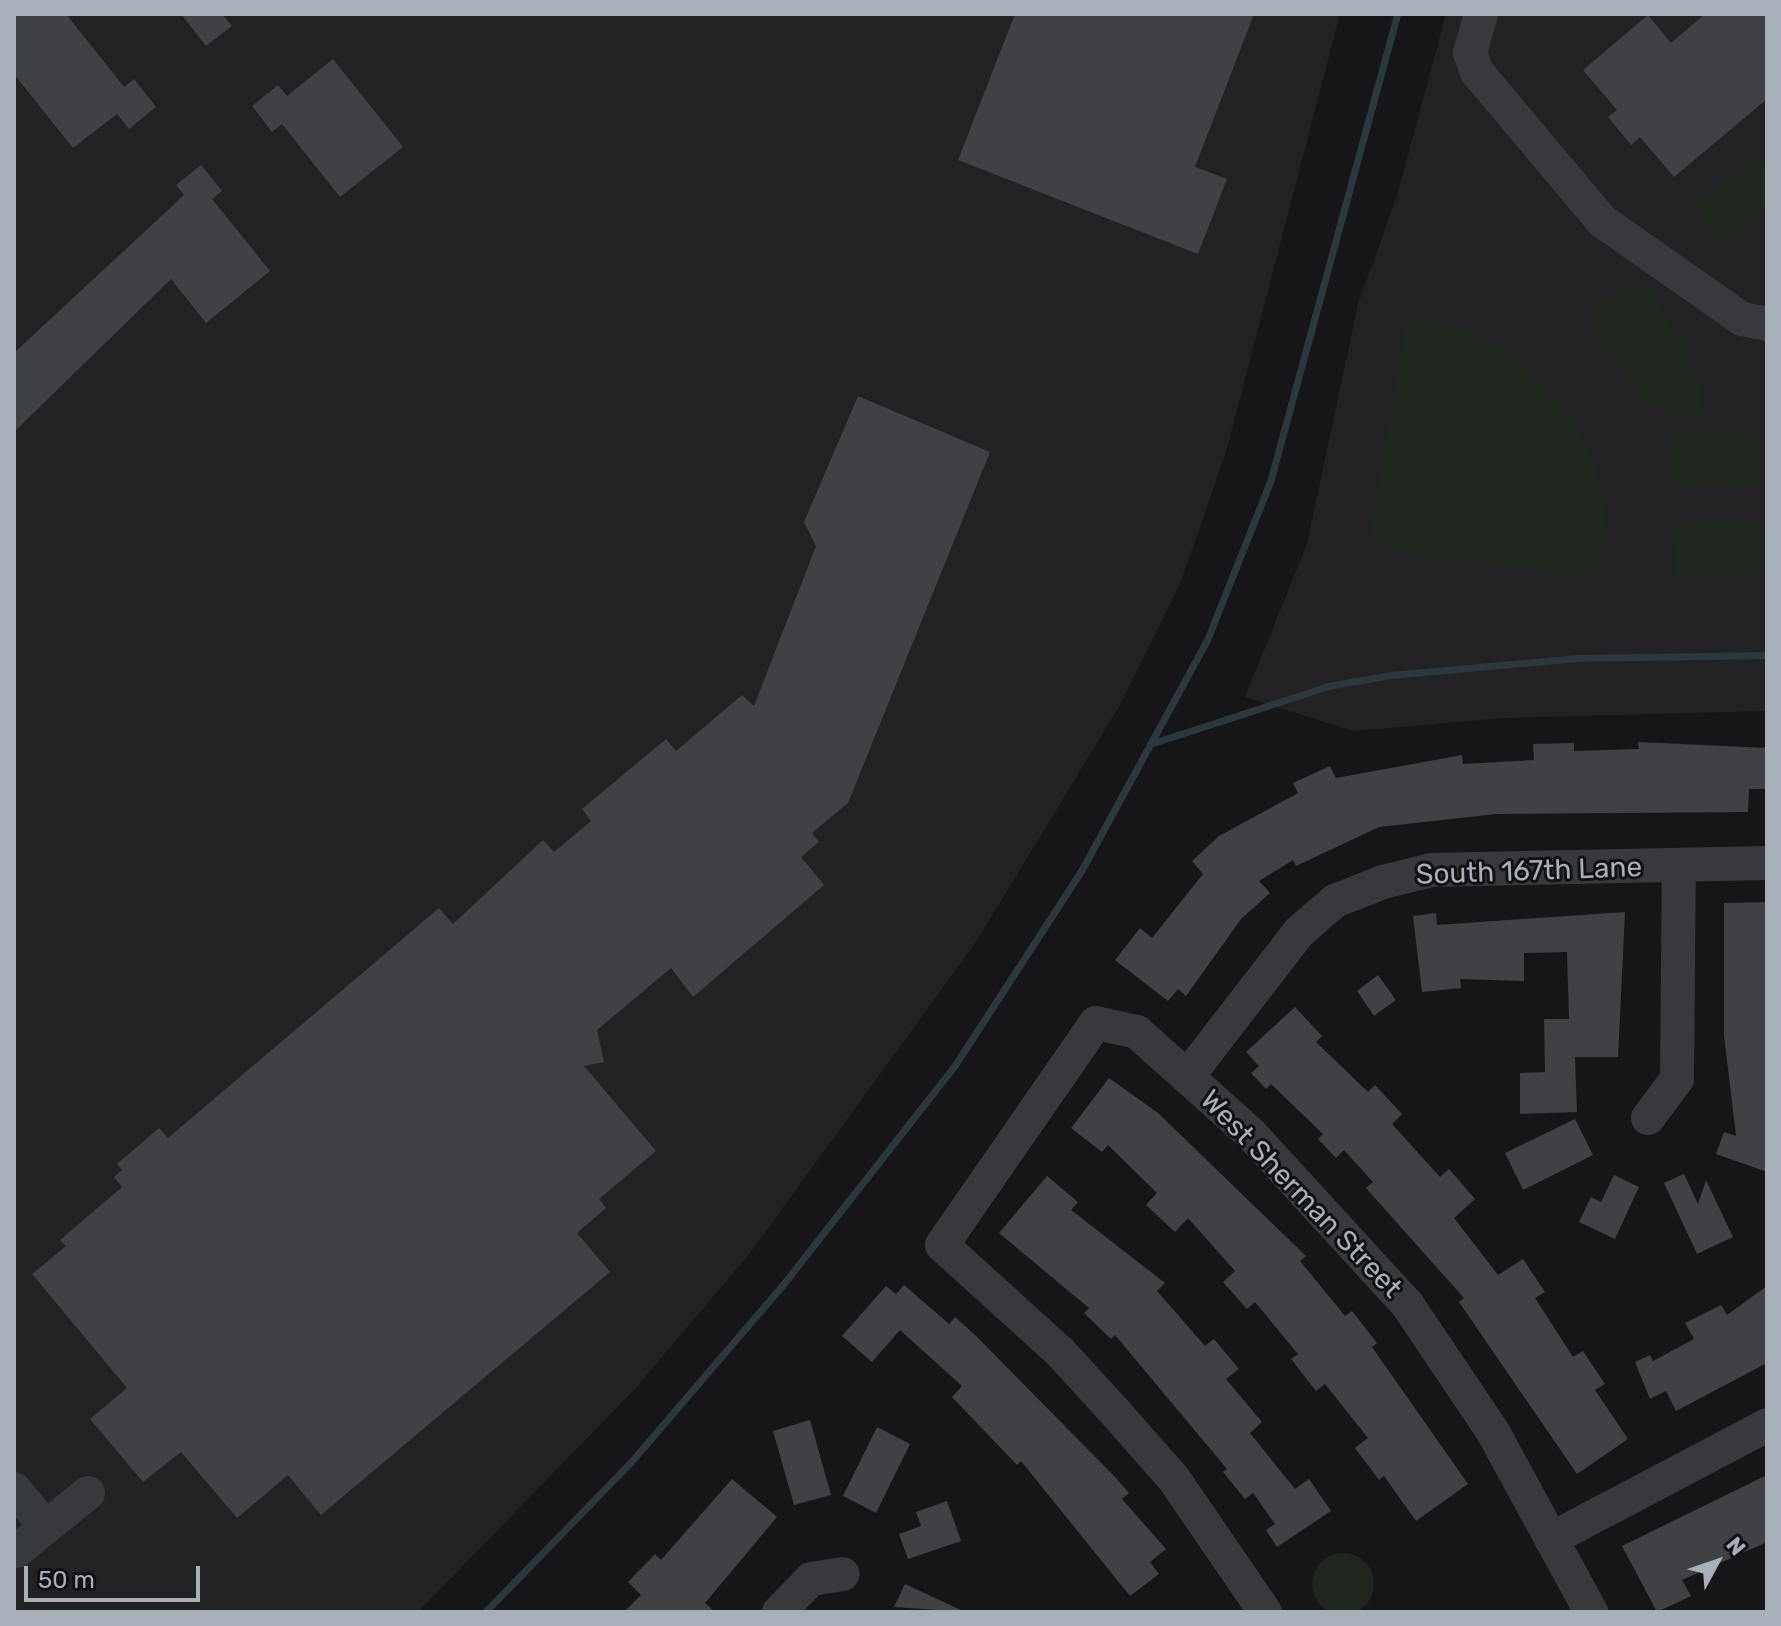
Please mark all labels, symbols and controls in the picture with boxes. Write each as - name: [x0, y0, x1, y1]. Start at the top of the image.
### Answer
- street label: South 167th Lane: [1415, 850, 1643, 892]
- street label: West Sherman Street: [1193, 1083, 1409, 1305]
- north arrow: [1677, 1522, 1757, 1602]
- text: N: [1720, 1532, 1751, 1561]
- scale bar: [28, 1550, 204, 1600]
- text: 50 m: [38, 1566, 95, 1594]

